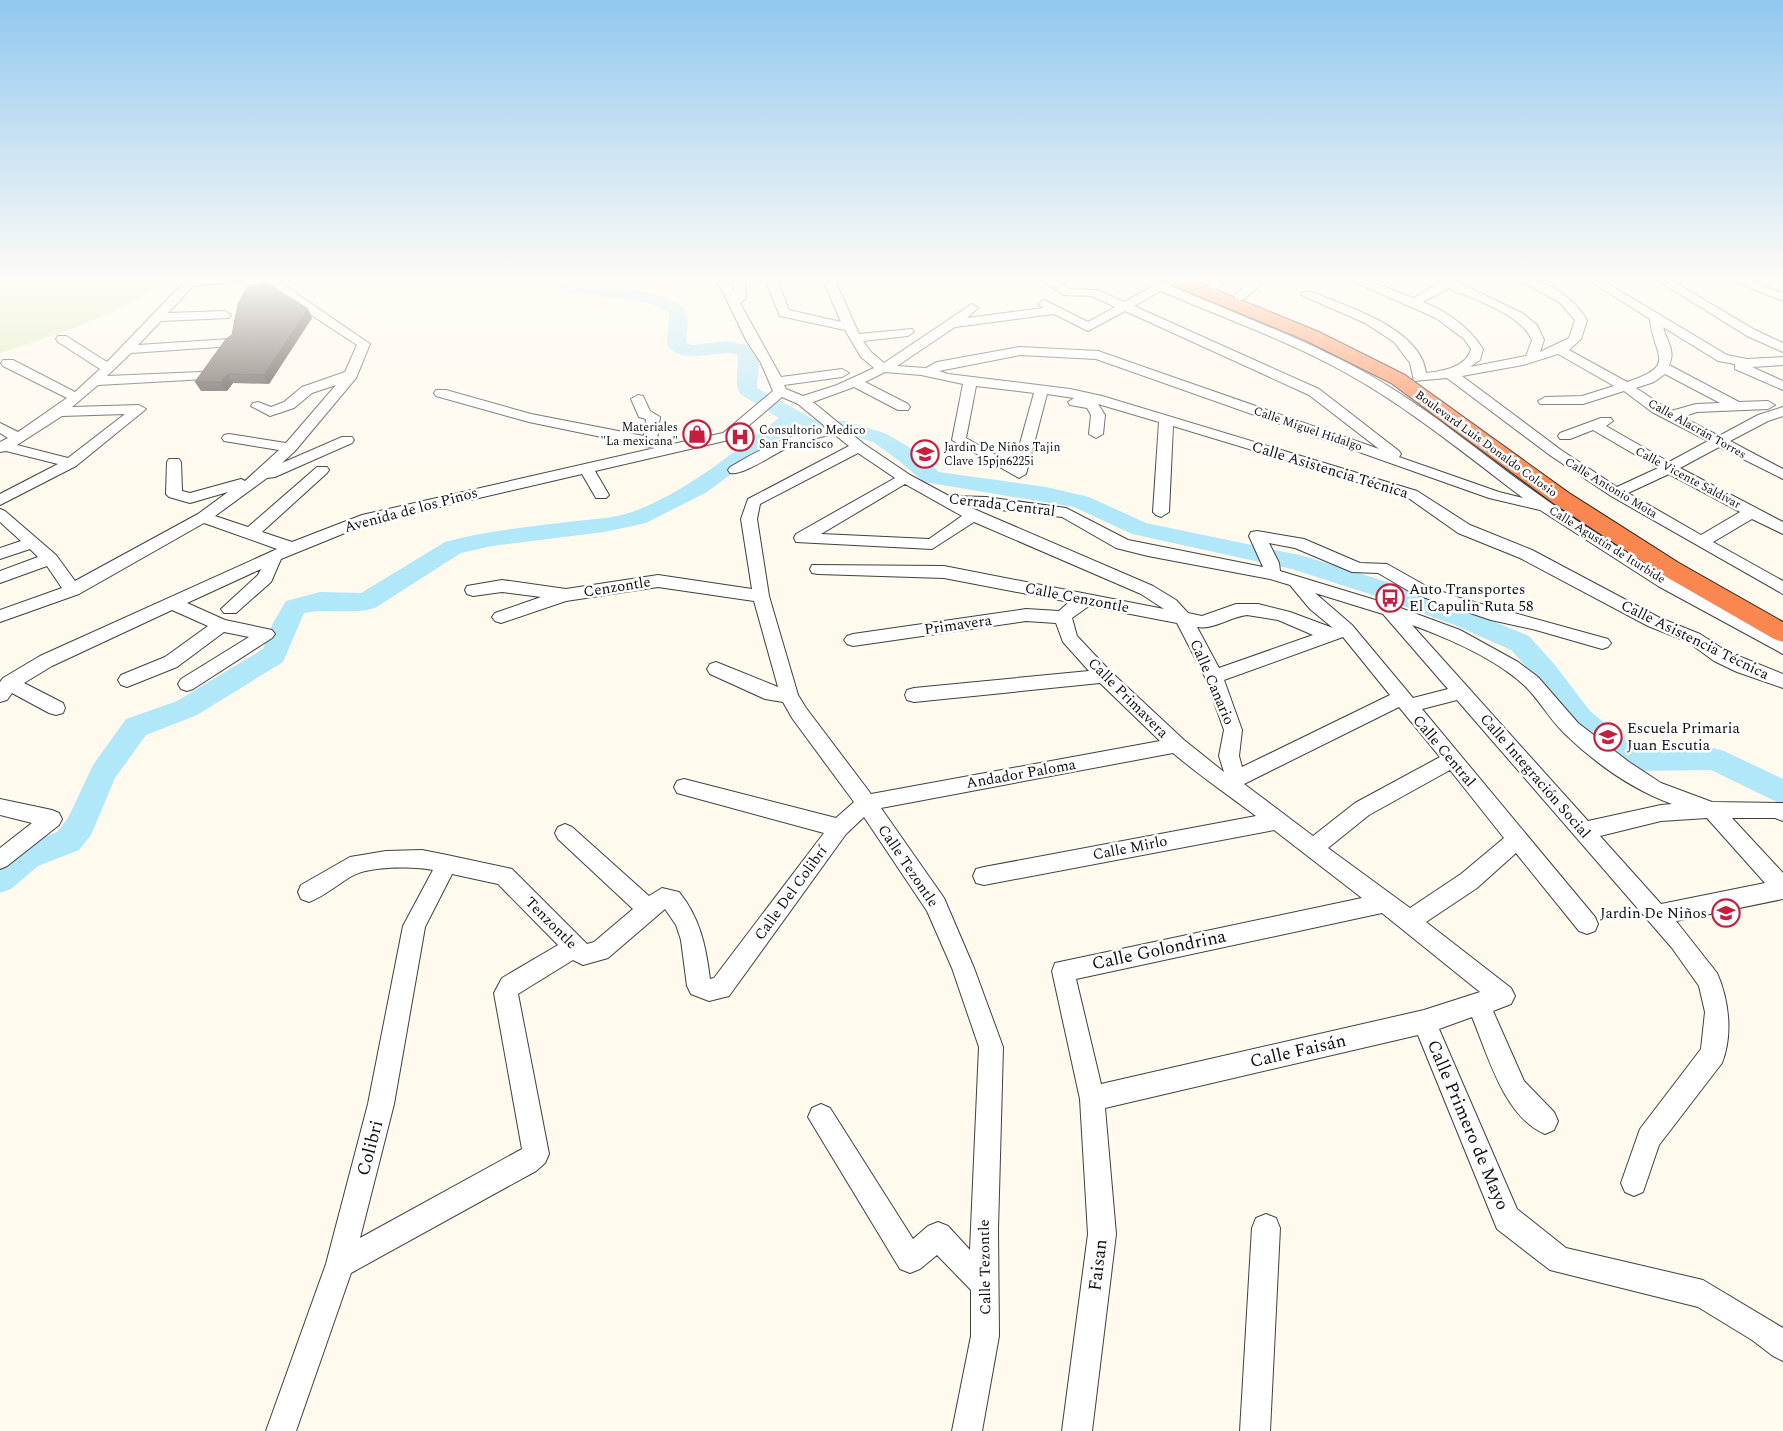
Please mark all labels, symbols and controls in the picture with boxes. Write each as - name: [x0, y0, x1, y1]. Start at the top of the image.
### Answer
- street label: Boulevard Luis Donaldo Colosio: [1411, 386, 1561, 502]
- street label: Calle Alacrán Torres: [1644, 394, 1750, 464]
- street label: Calle Miguel Hidalgo: [1251, 402, 1365, 456]
- place label: Materiales "La mexicana": [601, 418, 678, 451]
- shop icon: Materiales "La mexicana": [682, 419, 712, 449]
- place label: Consultorio Medico San Francisco: [759, 421, 865, 454]
- hospital icon: Consultorio Medico San Francisco: [725, 422, 755, 452]
- street label: Calle Asistencia Técnica: [1249, 435, 1412, 505]
- place label: Jardin De Niños Tajin Clave 15pjn6225i: [944, 438, 1061, 471]
- school or university icon: Jardin De Niños Tajin Clave 15pjn6225i: [910, 439, 940, 469]
- street label: Calle Vicente Saldívar: [1632, 442, 1745, 514]
- street label: Calle Antonio Mota: [1561, 453, 1661, 523]
- street label: Avenida de los Pinos: [342, 481, 480, 539]
- street label: Cerrada Central: [947, 487, 1057, 523]
- street label: Calle Agustín de Iturbide: [1545, 501, 1669, 589]
- street label: Cenzontle: [582, 570, 652, 604]
- street label: Calle Cenzontle: [1023, 577, 1131, 619]
- place label: Auto Transportes El Capulin Ruta 58: [1409, 578, 1533, 618]
- bus stop icon: Auto Transportes El Capulin Ruta 58: [1375, 583, 1405, 613]
- street label: Calle Asistencia Técnica: [1617, 594, 1774, 686]
- street label: Primavera: [923, 609, 994, 641]
- street label: Calle Canario: [1184, 636, 1240, 728]
- street label: Calle Primavera: [1082, 652, 1174, 744]
- street label: Calle Integración Social: [1474, 708, 1596, 844]
- street label: Calle Central: [1407, 710, 1481, 792]
- place label: Escuela Primaria Juan Escutia: [1627, 717, 1740, 757]
- school or university icon: Escuela Primaria Juan Escutia: [1593, 722, 1623, 752]
- street label: Andador Paloma: [964, 753, 1078, 795]
- street label: Calle Tezontle: [872, 820, 944, 912]
- street label: Calle Mirlo: [1091, 830, 1169, 866]
- street label: Calle Del Colibrí: [749, 840, 834, 945]
- street label: Tenzontle: [519, 891, 583, 955]
- school or university icon: Jardin De Niños: [1711, 898, 1741, 928]
- place label: Jardin De Niños: [1600, 902, 1707, 925]
- street label: Calle Golondrina: [1089, 923, 1229, 977]
- street label: Calle Faisán: [1247, 1027, 1349, 1075]
- street label: Calle Primero de Mayo: [1420, 1036, 1516, 1214]
- street label: Colibri: [350, 1117, 390, 1179]
- street label: Calle Tezontle: [973, 1219, 997, 1315]
- street label: Faisan: [1081, 1237, 1115, 1293]

